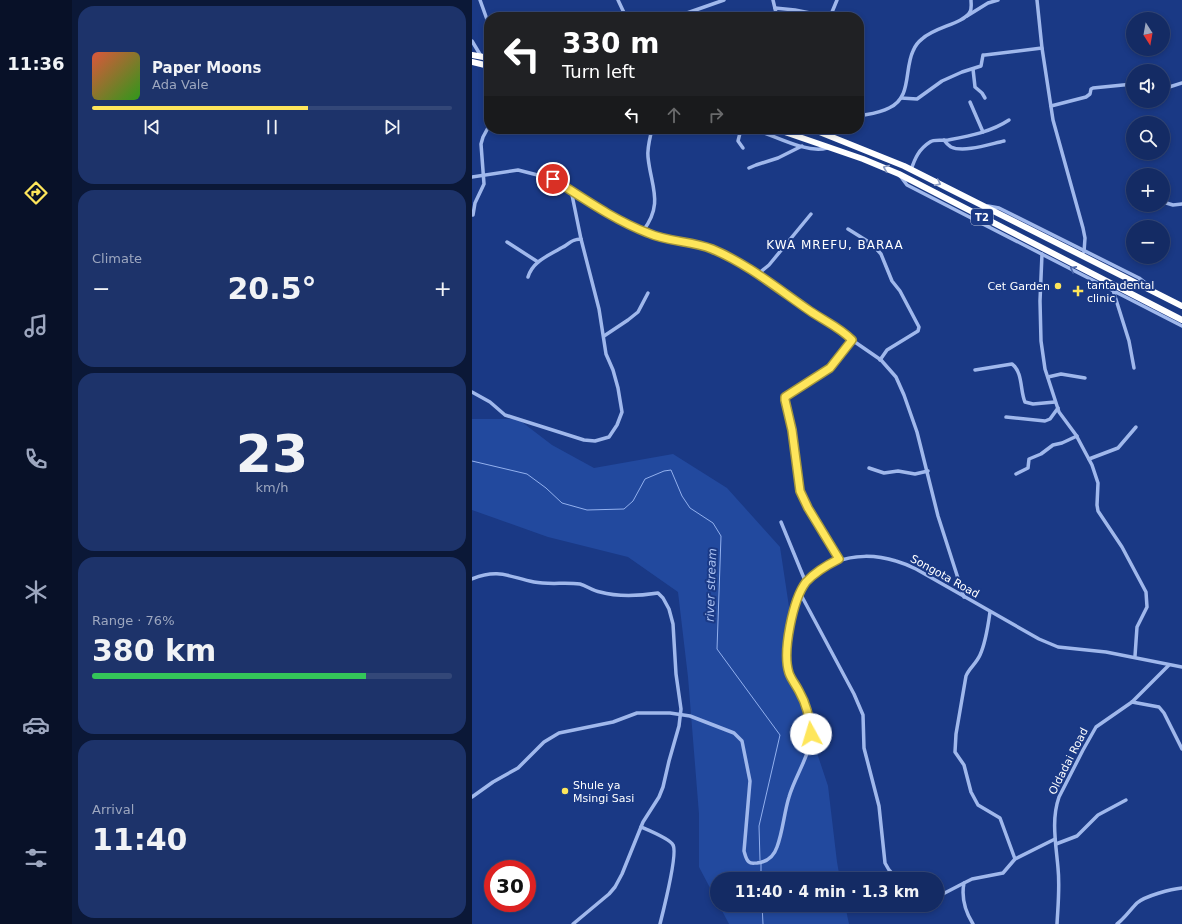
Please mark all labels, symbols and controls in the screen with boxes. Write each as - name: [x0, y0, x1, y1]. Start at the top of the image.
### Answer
- north arrow: [1126, 12, 1170, 56]
- map controls: [1126, 12, 1170, 264]
- text: 330 m: [562, 27, 659, 60]
- icon: left: [496, 28, 548, 80]
- text: 11:36: [7, 53, 65, 74]
- text: Paper Moons: [152, 59, 261, 77]
- text: Turn left: [562, 61, 635, 82]
- button: sound: [1126, 64, 1170, 108]
- text: Ada Vale: [152, 77, 208, 92]
- icon: left: [621, 104, 643, 126]
- icon: ahead: [663, 104, 685, 126]
- icon: right: [705, 104, 727, 126]
- icon: previous: [141, 116, 163, 138]
- icon: pause: [261, 116, 283, 138]
- icon: next: [381, 116, 403, 138]
- button: search: [1126, 116, 1170, 160]
- pin: [536, 162, 570, 196]
- one-way arrow: [882, 165, 889, 173]
- icon: arrive: [542, 168, 564, 190]
- button: +: [1126, 168, 1170, 212]
- one-way arrow: [934, 178, 941, 186]
- icon: directions: [22, 179, 50, 207]
- road number: T2: [971, 209, 993, 225]
- button: −: [1126, 220, 1170, 264]
- district label: KWA MREFU, BARAA: [766, 238, 904, 252]
- text: Climate: [92, 251, 142, 266]
- one-way arrow: [1069, 267, 1077, 274]
- text: 20.5°: [227, 271, 317, 306]
- text: −: [92, 276, 110, 301]
- text: +: [434, 276, 452, 301]
- place label: tanta dental clinic: [1087, 279, 1154, 305]
- place label: Cet Garden: [987, 280, 1050, 293]
- marker: Cet Garden: [1053, 281, 1063, 291]
- marker: tanta dental clinic: [1072, 285, 1084, 297]
- icon: music: [22, 312, 50, 340]
- text: 23: [236, 424, 308, 484]
- icon: phone: [22, 445, 50, 473]
- text: km/h: [256, 480, 288, 495]
- water label: river stream: [703, 548, 719, 622]
- street label: Songota Road: [908, 552, 981, 601]
- icon: climate: [22, 578, 50, 606]
- text: Range · 76%: [92, 613, 175, 628]
- text: 380 km: [92, 633, 216, 668]
- icon: car: [22, 711, 50, 739]
- position arrow: [790, 713, 832, 755]
- street label: Oldadai Road: [1046, 726, 1091, 797]
- place label: Shule ya Msingi Sasi: [573, 779, 634, 805]
- marker: Shule ya Msingi Sasi: [560, 786, 570, 796]
- text: Arrival: [92, 802, 134, 817]
- text: 11:40: [92, 822, 188, 857]
- icon: filters: [22, 844, 50, 872]
- speed limit sign: 30: [484, 860, 536, 912]
- text: 11:40 · 4 min · 1.3 km: [735, 883, 919, 901]

